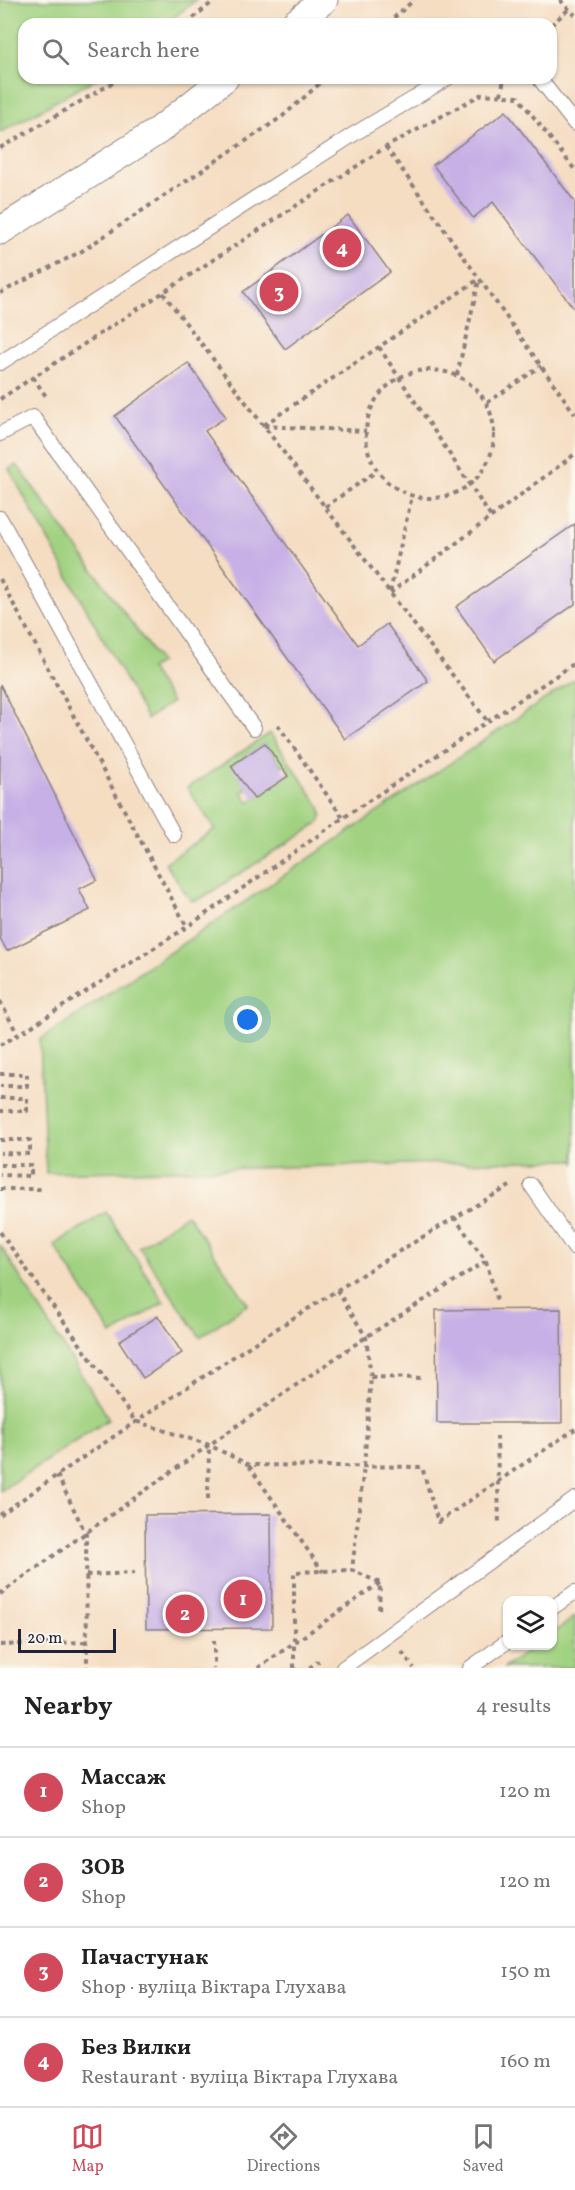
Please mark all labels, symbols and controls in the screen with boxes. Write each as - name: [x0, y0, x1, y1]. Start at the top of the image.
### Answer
- search box: [18, 18, 557, 84]
- icon: search: [39, 35, 72, 68]
- text: Search here: [87, 36, 200, 67]
- pin: 4: [322, 226, 362, 270]
- pin: 3: [260, 270, 298, 314]
- your location: [233, 1005, 262, 1034]
- pin: 1: [224, 1576, 262, 1622]
- pin: 2: [166, 1592, 204, 1636]
- map controls: [503, 1596, 557, 1650]
- button: layers: [503, 1596, 557, 1650]
- scale bar: [18, 1626, 116, 1654]
- text: 20 m: [27, 1628, 62, 1650]
- text: Nearby: [24, 1689, 113, 1725]
- text: 4 results: [476, 1693, 551, 1721]
- text: Массаж: [81, 1763, 166, 1794]
- text: 1: [39, 1778, 48, 1806]
- text: 120 m: [499, 1778, 551, 1806]
- text: Shop: [81, 1794, 126, 1822]
- text: ЗОВ: [81, 1853, 125, 1884]
- text: 2: [38, 1868, 49, 1896]
- text: 120 m: [499, 1868, 551, 1896]
- text: Shop: [81, 1884, 126, 1912]
- text: Пачастунак: [81, 1943, 208, 1974]
- text: 3: [38, 1958, 49, 1986]
- text: 150 m: [500, 1958, 551, 1986]
- text: Shop · вуліца Віктара Глухава: [81, 1974, 346, 2002]
- text: Без Вилки: [81, 2033, 191, 2064]
- text: 4: [37, 2048, 50, 2076]
- text: 160 m: [499, 2048, 551, 2076]
- text: Restaurant · вуліца Віктара Глухава: [81, 2064, 398, 2092]
- tab: Map: [71, 2120, 104, 2178]
- tab: Directions: [247, 2120, 320, 2178]
- tab: Saved: [463, 2120, 504, 2178]

